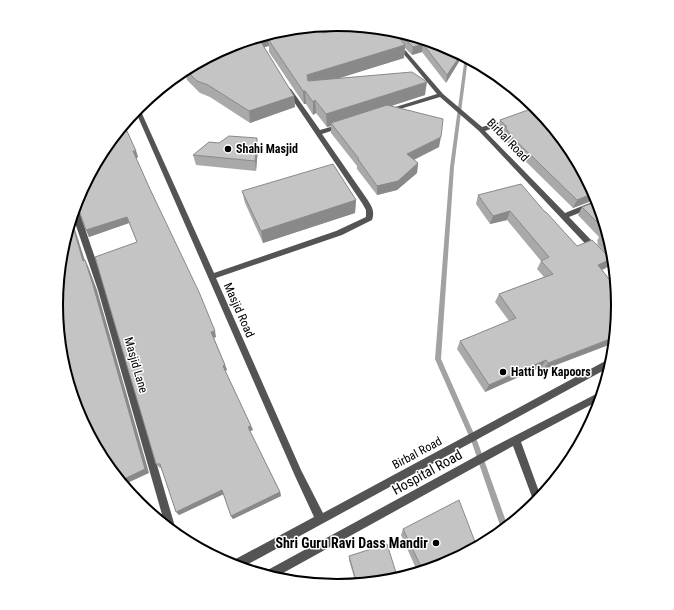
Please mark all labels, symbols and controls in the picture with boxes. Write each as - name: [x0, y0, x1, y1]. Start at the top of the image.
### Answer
- street label: Birbal Road: [484, 116, 532, 164]
- place label: Shahi Masjid: [236, 142, 298, 156]
- marker: Shahi Masjid: [223, 144, 233, 154]
- street label: Masjid Road: [221, 280, 257, 340]
- street label: Masjid Lane: [121, 336, 151, 395]
- place label: Hatti by Kapoors: [511, 365, 591, 379]
- marker: Hatti by Kapoors: [498, 367, 508, 377]
- street label: Birbal Road: [390, 434, 444, 472]
- street label: Hospital Road: [389, 446, 465, 498]
- place label: Shri Guru Ravi Dass Mandir: [275, 535, 428, 551]
- marker: Shri Guru Ravi Dass Mandir: [431, 538, 441, 548]

